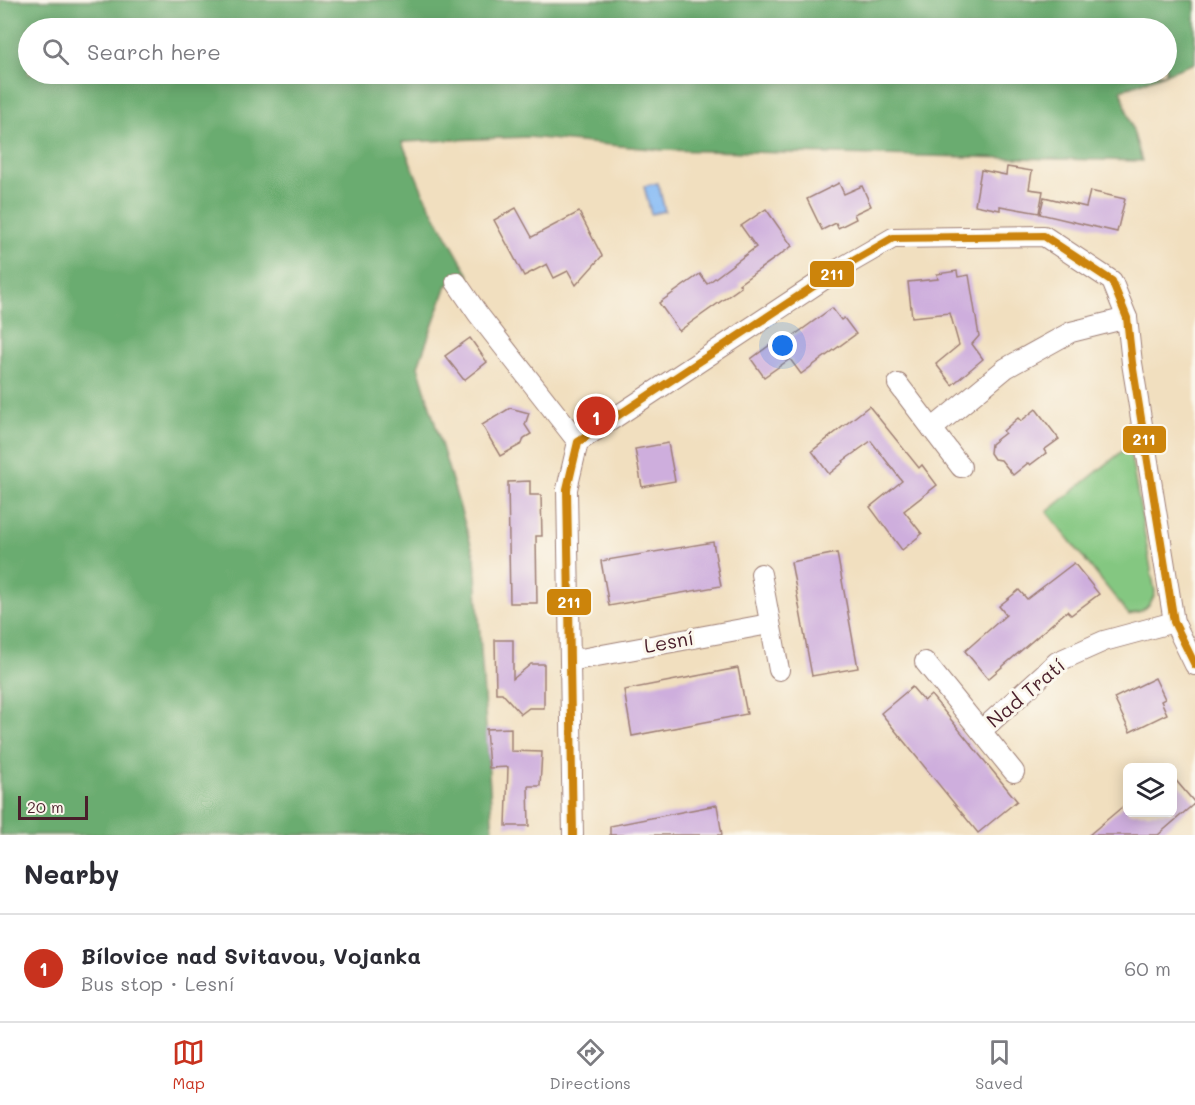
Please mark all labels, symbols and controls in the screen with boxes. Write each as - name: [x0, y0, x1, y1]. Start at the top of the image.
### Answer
- search box: [18, 18, 1177, 84]
- icon: search: [39, 35, 72, 68]
- text: Search here: [87, 37, 221, 66]
- line badge: 211: [809, 260, 855, 288]
- text: 211: [820, 263, 844, 284]
- your location: [768, 331, 797, 360]
- pin: 1: [576, 394, 616, 438]
- line badge: 211: [1122, 425, 1167, 454]
- text: 211: [1132, 428, 1156, 449]
- line badge: 211: [546, 588, 592, 616]
- text: 211: [557, 591, 581, 612]
- street label: Lesní: [642, 624, 696, 658]
- street label: Nad Tratí: [981, 652, 1070, 733]
- map controls: [1123, 763, 1177, 817]
- button: layers: [1123, 763, 1177, 817]
- scale bar: [18, 793, 88, 820]
- text: 20 m: [27, 796, 64, 817]
- text: Nearby: [24, 857, 119, 891]
- text: Bílovice nad Svitavou, Vojanka: [81, 941, 421, 970]
- text: 1: [39, 955, 48, 981]
- text: 60 m: [1124, 955, 1171, 981]
- text: Bus stop · Lesní: [81, 970, 235, 996]
- tab: Map: [172, 1036, 205, 1093]
- tab: Directions: [550, 1036, 631, 1093]
- tab: Saved: [975, 1036, 1023, 1093]

